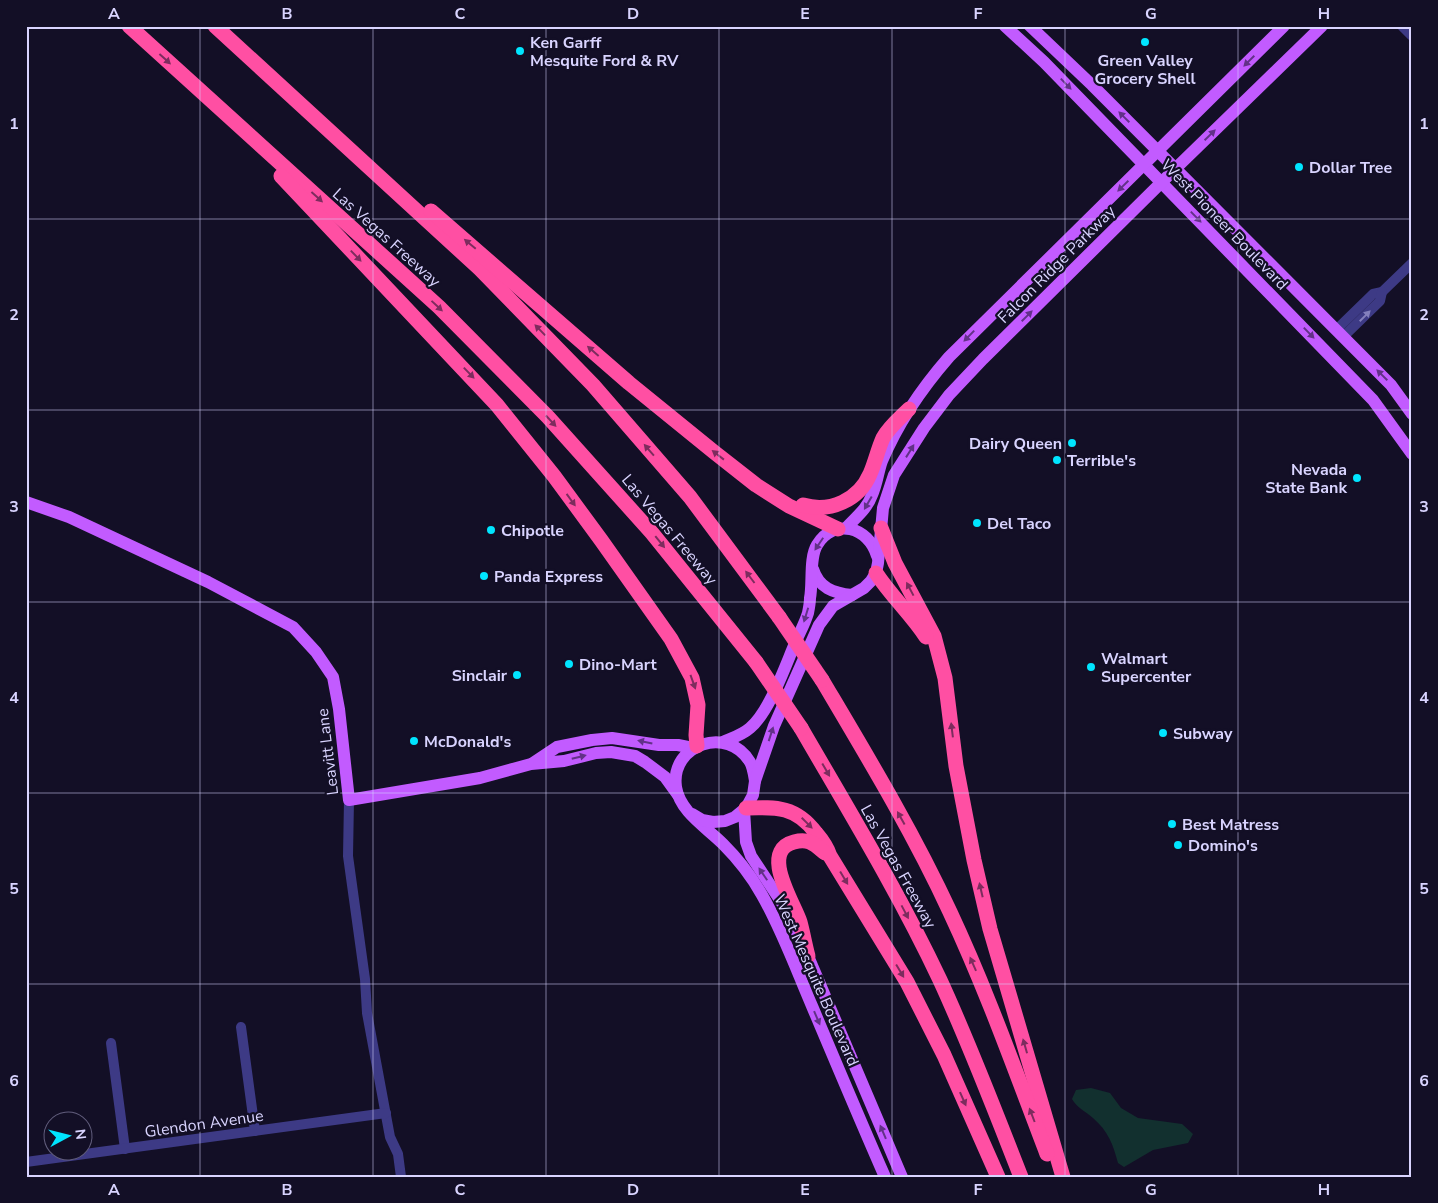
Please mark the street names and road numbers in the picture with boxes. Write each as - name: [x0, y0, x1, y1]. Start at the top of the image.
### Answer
- street label: West Pioneer Boulevard: [1156, 154, 1293, 295]
- street label: Las Vegas Freeway: [328, 183, 446, 293]
- street label: Falcon Ridge Parkway: [993, 200, 1121, 328]
- street label: Las Vegas Freeway: [616, 470, 723, 590]
- street label: Leavitt Lane: [312, 707, 344, 797]
- street label: Las Vegas Freeway: [855, 801, 942, 933]
- street label: West Mesquite Boulevard: [768, 891, 864, 1070]
- street label: Glendon Avenue: [143, 1105, 265, 1143]

